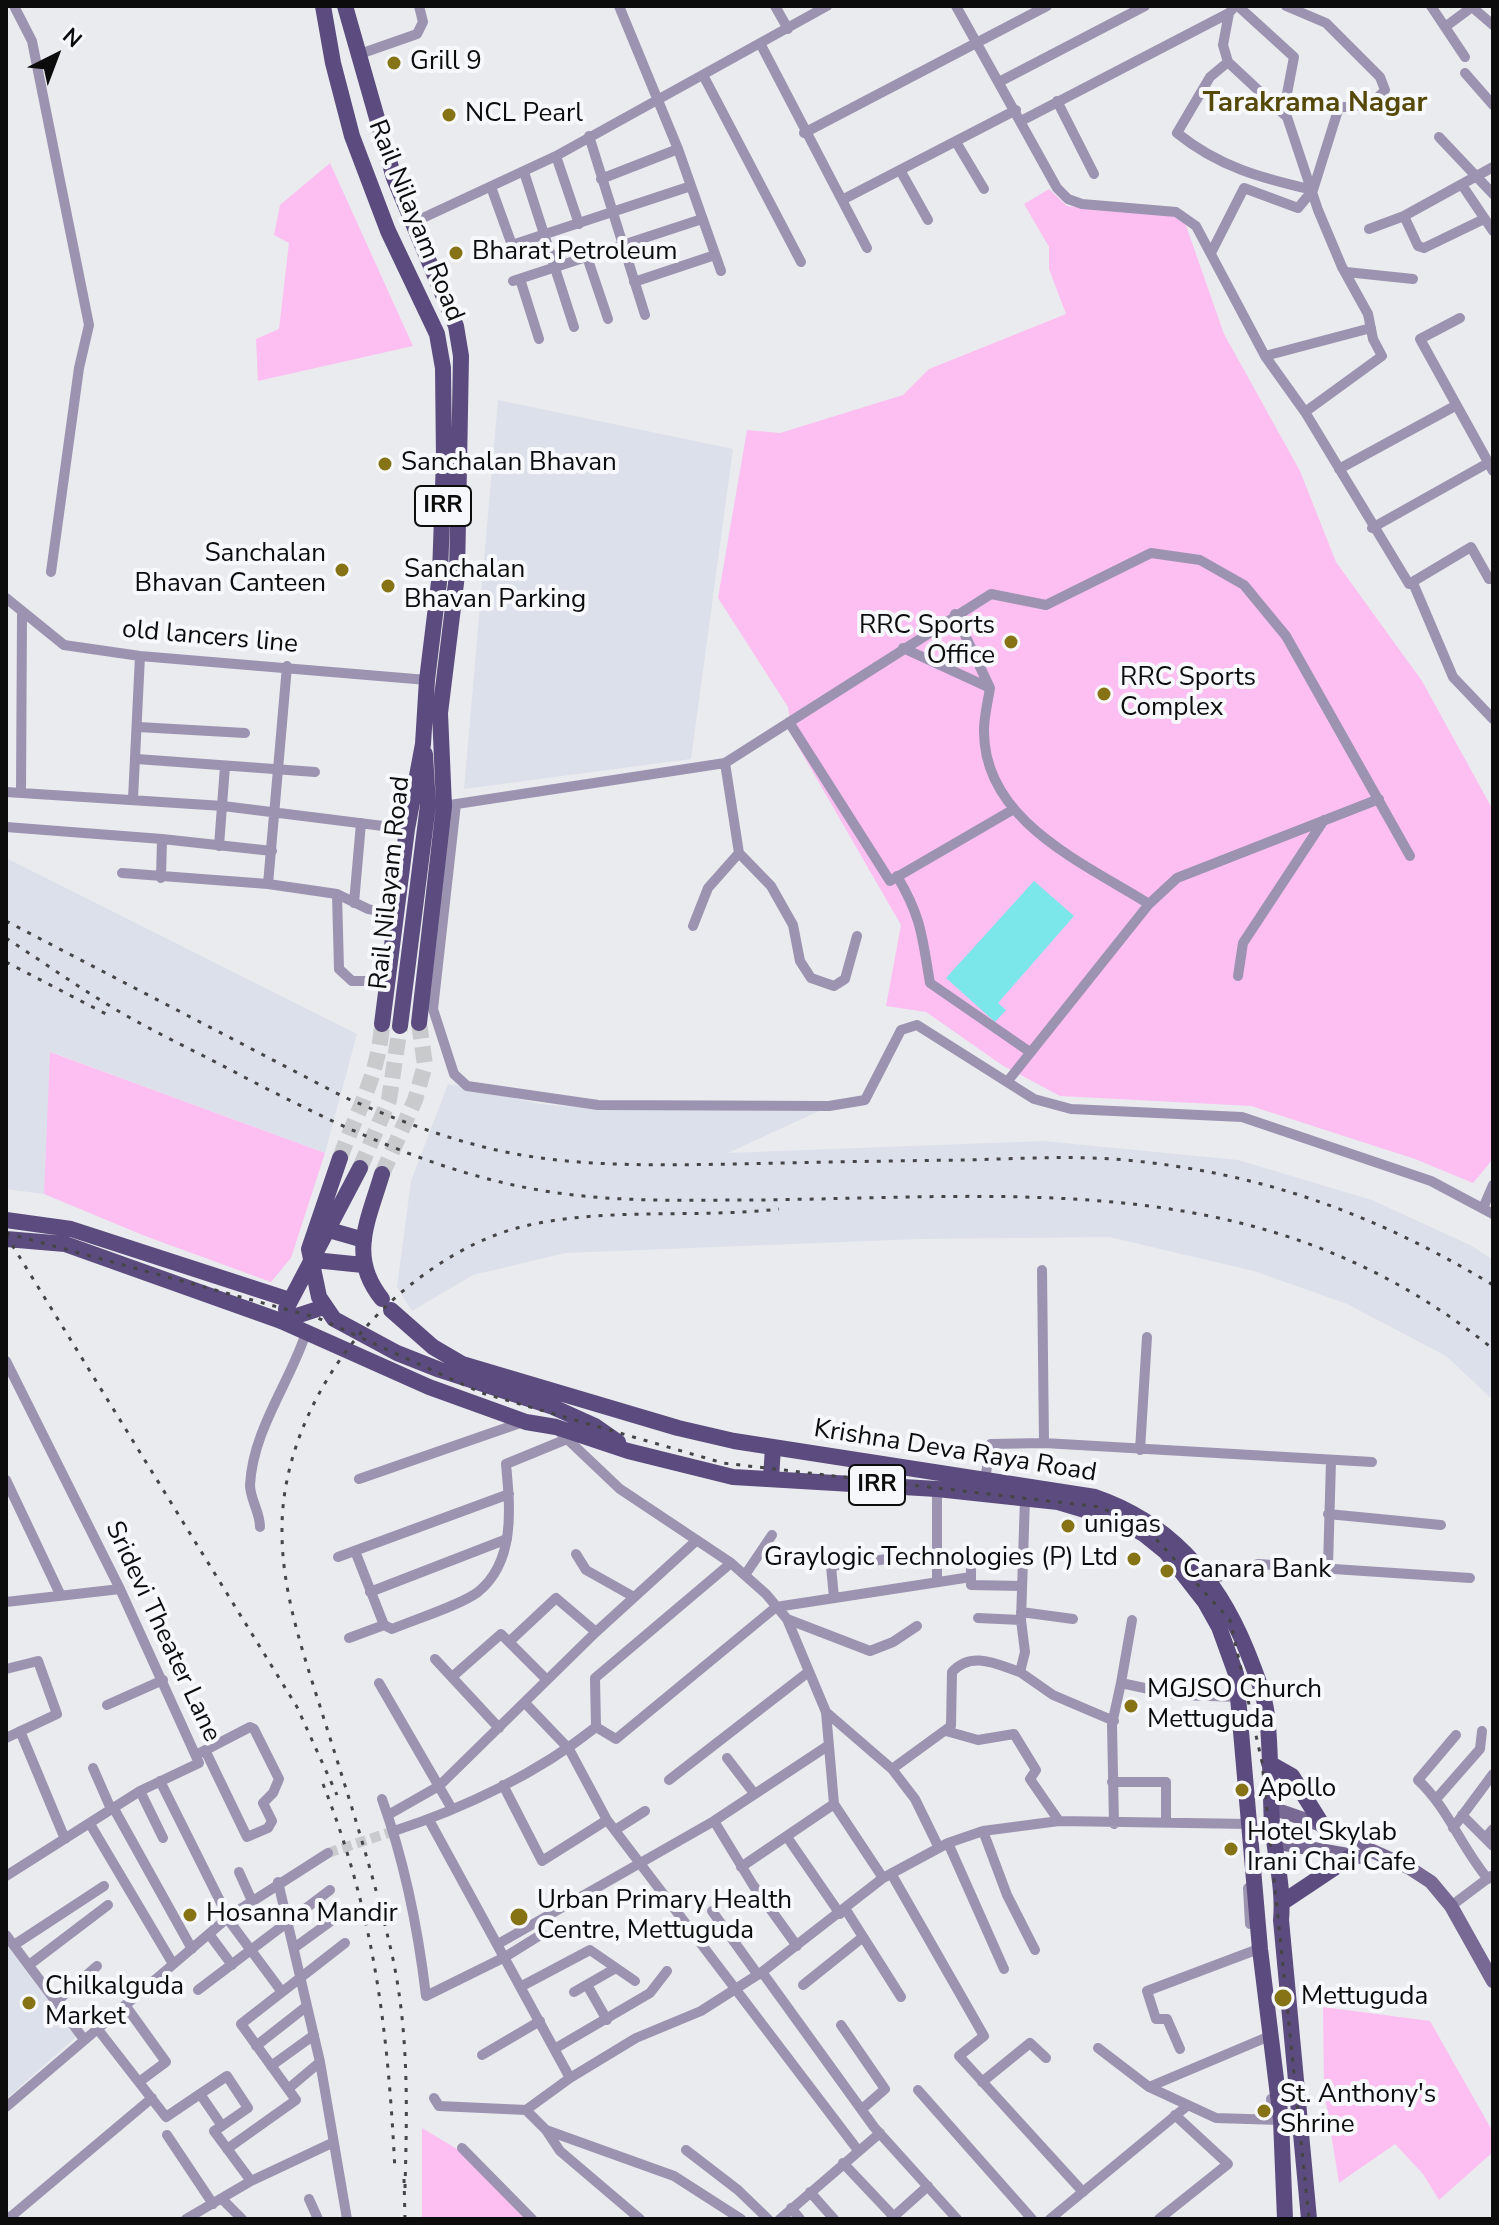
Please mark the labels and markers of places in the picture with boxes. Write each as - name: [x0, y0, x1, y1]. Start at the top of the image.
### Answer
- place label: Grill 9: [410, 47, 482, 79]
- marker: Grill 9: [385, 54, 403, 72]
- place label: NCL Pearl: [465, 99, 583, 131]
- marker: NCL Pearl: [440, 106, 458, 124]
- place label: Bharat Petroleum: [472, 237, 677, 269]
- marker: Bharat Petroleum: [447, 244, 465, 262]
- place label: Sanchalan Bhavan: [401, 448, 617, 480]
- marker: Sanchalan Bhavan: [376, 455, 394, 473]
- place label: Sanchalan Bhavan Canteen: [135, 539, 326, 600]
- place label: Sanchalan Bhavan Parking: [404, 555, 586, 616]
- marker: Sanchalan Bhavan Canteen: [333, 561, 351, 579]
- marker: Sanchalan Bhavan Parking: [379, 577, 397, 595]
- place label: RRC Sports Office: [859, 611, 995, 672]
- marker: RRC Sports Office: [1002, 633, 1020, 651]
- place label: RRC Sports Complex: [1120, 663, 1256, 724]
- marker: RRC Sports Complex: [1095, 685, 1113, 703]
- place label: unigas: [1084, 1510, 1161, 1542]
- marker: unigas: [1059, 1517, 1077, 1535]
- place label: Graylogic Technologies (P) Ltd: [764, 1543, 1118, 1575]
- marker: Graylogic Technologies (P) Ltd: [1125, 1550, 1143, 1568]
- place label: Canara Bank: [1183, 1555, 1331, 1587]
- marker: Canara Bank: [1158, 1562, 1176, 1580]
- place label: MGJSO Church Mettuguda: [1147, 1675, 1322, 1736]
- marker: MGJSO Church Mettuguda: [1122, 1697, 1140, 1715]
- place label: Apollo: [1258, 1774, 1336, 1806]
- marker: Apollo: [1233, 1781, 1251, 1799]
- place label: Hotel Skylab Irani Chai Cafe: [1247, 1818, 1416, 1880]
- marker: Hotel Skylab Irani Chai Cafe: [1222, 1840, 1240, 1858]
- place label: Urban Primary Health Centre, Mettuguda: [537, 1886, 792, 1948]
- place label: Hosanna Mandir: [206, 1899, 398, 1931]
- marker: Hosanna Mandir: [181, 1906, 199, 1924]
- marker: Urban Primary Health Centre, Mettuguda: [508, 1906, 530, 1928]
- place label: Chilkalguda Market: [45, 1972, 184, 2034]
- place label: Mettuguda: [1301, 1982, 1428, 2014]
- marker: Mettuguda: [1272, 1987, 1294, 2009]
- marker: Chilkalguda Market: [20, 1994, 38, 2012]
- place label: St. Anthony's Shrine: [1280, 2080, 1436, 2142]
- marker: St. Anthony's Shrine: [1255, 2102, 1273, 2120]

